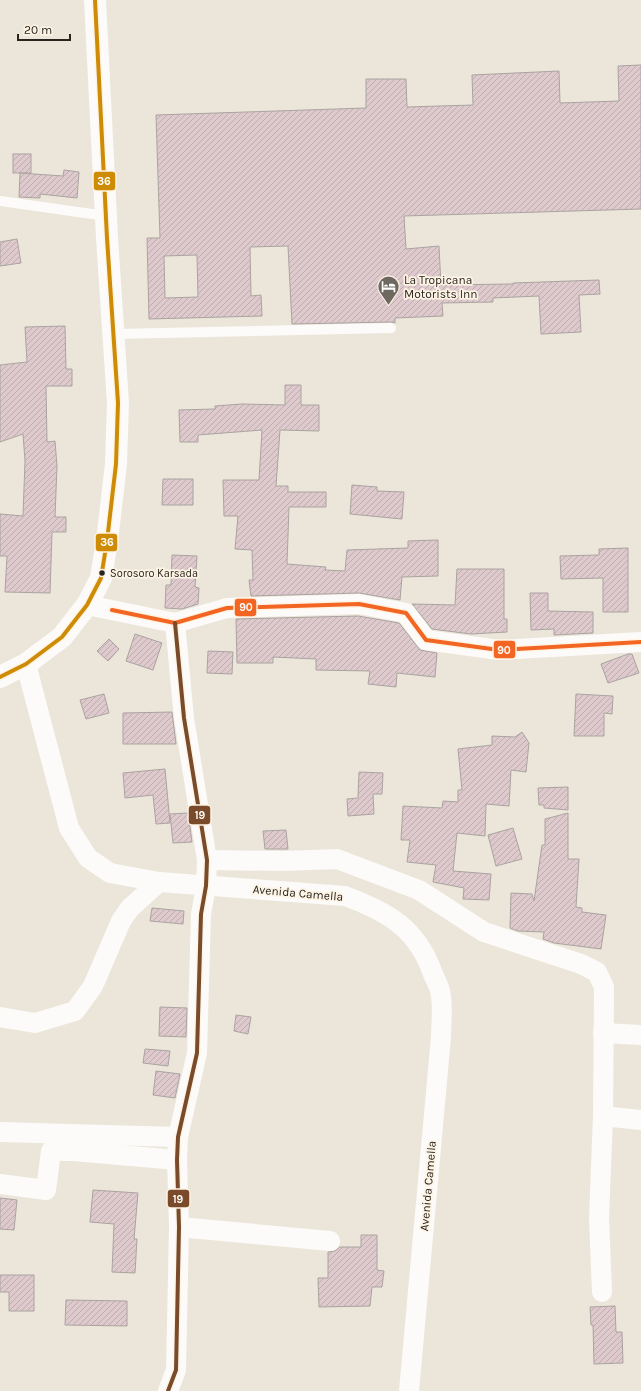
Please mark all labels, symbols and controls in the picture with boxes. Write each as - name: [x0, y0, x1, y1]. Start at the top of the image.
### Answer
- scale bar: [18, 16, 70, 42]
- text: 20 m: [24, 23, 52, 37]
- line badge: 36: [93, 171, 116, 191]
- text: 36: [97, 175, 111, 188]
- place label: La Tropicana Motorists Inn: [404, 273, 478, 301]
- hotel icon: La Tropicana Motorists Inn: [375, 274, 401, 307]
- line badge: 36: [95, 533, 118, 552]
- text: 36: [100, 536, 114, 549]
- place label: Sorosoro Karsada: [110, 567, 198, 580]
- marker: Sorosoro Karsada: [97, 568, 107, 578]
- line badge: 90: [234, 598, 257, 617]
- text: 90: [239, 601, 253, 614]
- line badge: 90: [493, 640, 516, 659]
- text: 90: [497, 644, 511, 657]
- line badge: 19: [188, 805, 211, 825]
- text: 19: [195, 809, 206, 822]
- street label: Avenida Camella: [252, 882, 344, 904]
- street label: Avenida Camella: [417, 1140, 439, 1232]
- line badge: 19: [167, 1189, 190, 1208]
- text: 19: [173, 1193, 184, 1206]

